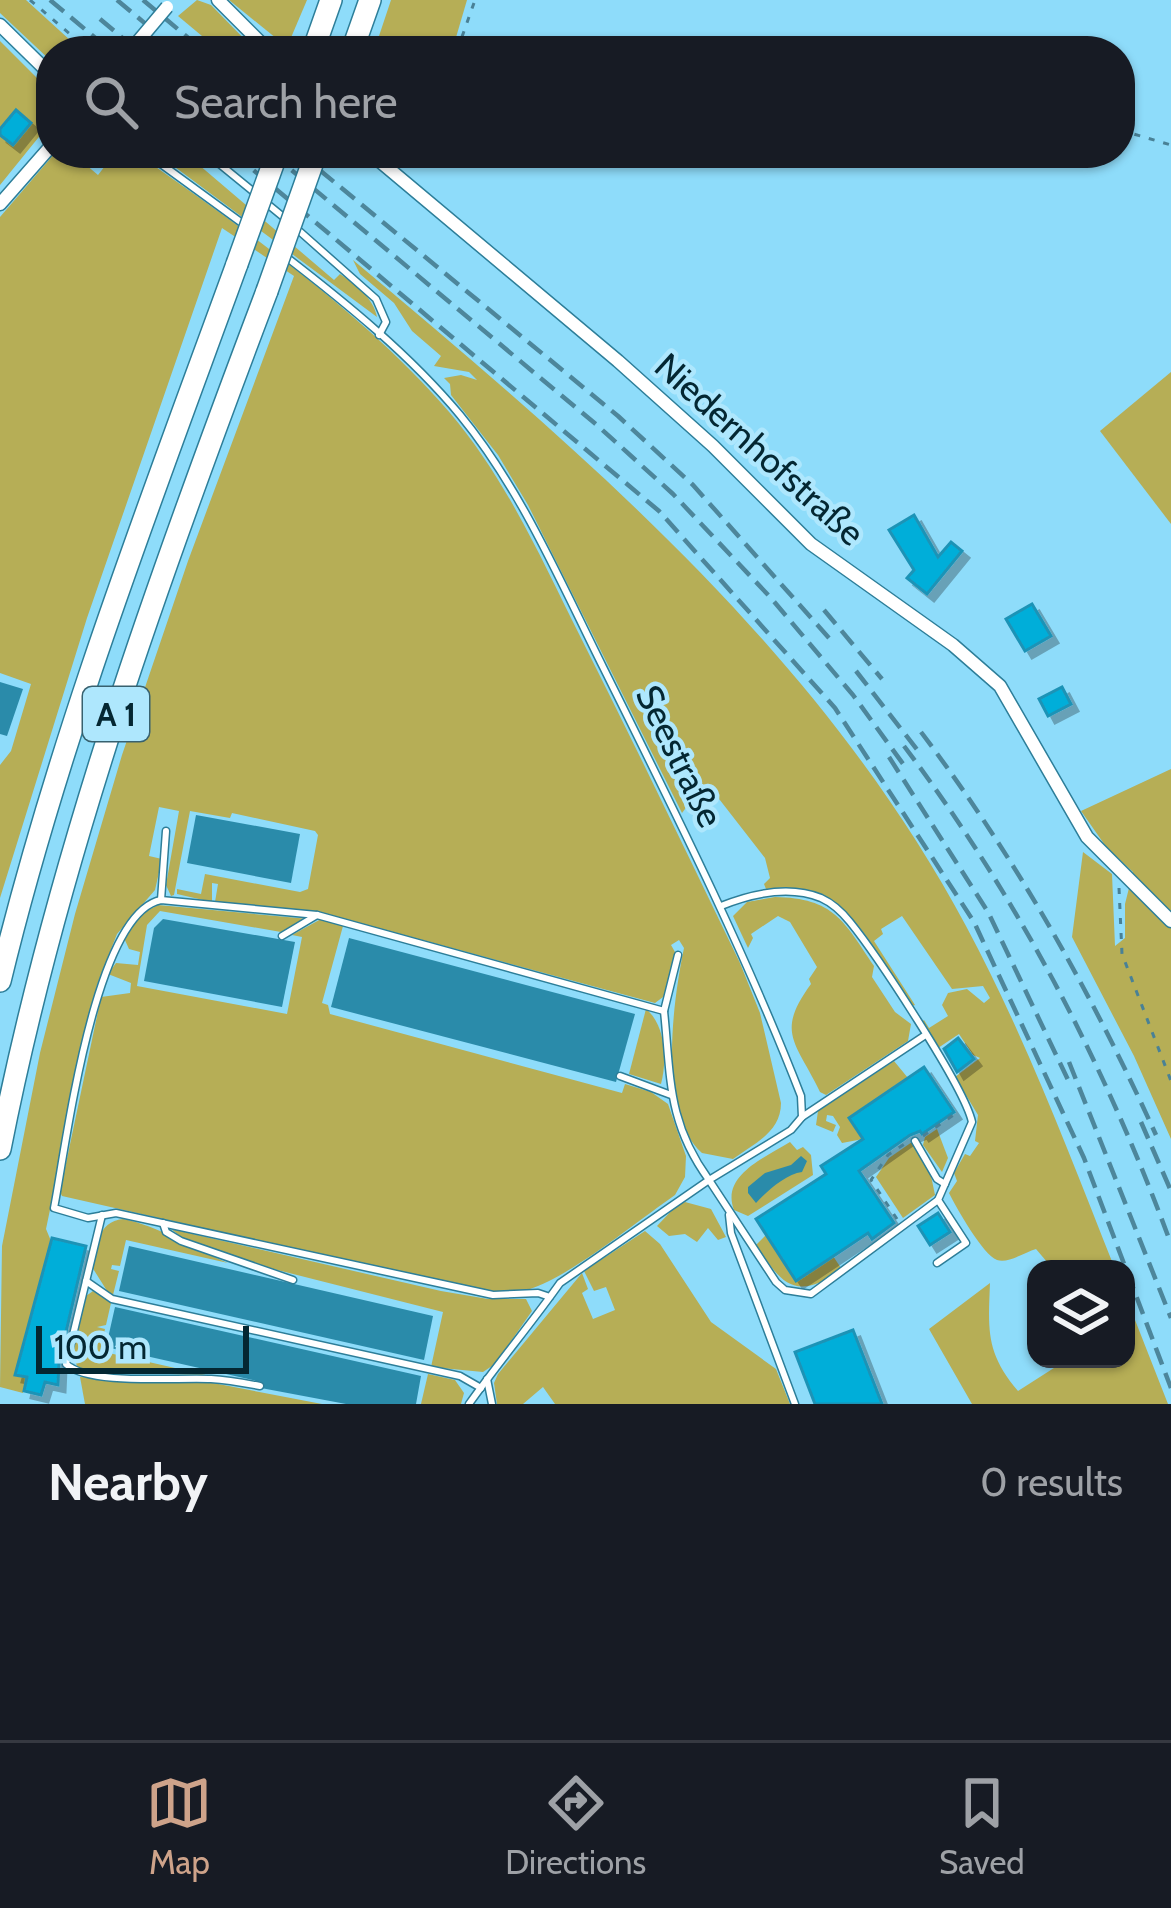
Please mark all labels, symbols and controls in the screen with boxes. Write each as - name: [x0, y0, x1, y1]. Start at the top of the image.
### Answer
- search box: [36, 36, 1135, 168]
- icon: search: [78, 69, 144, 135]
- text: Search here: [174, 75, 398, 129]
- street label: Niedernhofstraße: [646, 343, 874, 555]
- street label: Seestraße: [627, 678, 733, 834]
- road number: A 1: [83, 687, 149, 741]
- map controls: [1027, 1260, 1135, 1368]
- button: layers: [1027, 1260, 1135, 1368]
- scale bar: [36, 1320, 249, 1373]
- text: 100 m: [54, 1327, 147, 1367]
- text: Nearby: [48, 1451, 208, 1513]
- text: 0 results: [980, 1458, 1123, 1506]
- tab: Map: [146, 1770, 212, 1882]
- tab: Directions: [505, 1770, 646, 1882]
- tab: Saved: [939, 1770, 1025, 1882]

